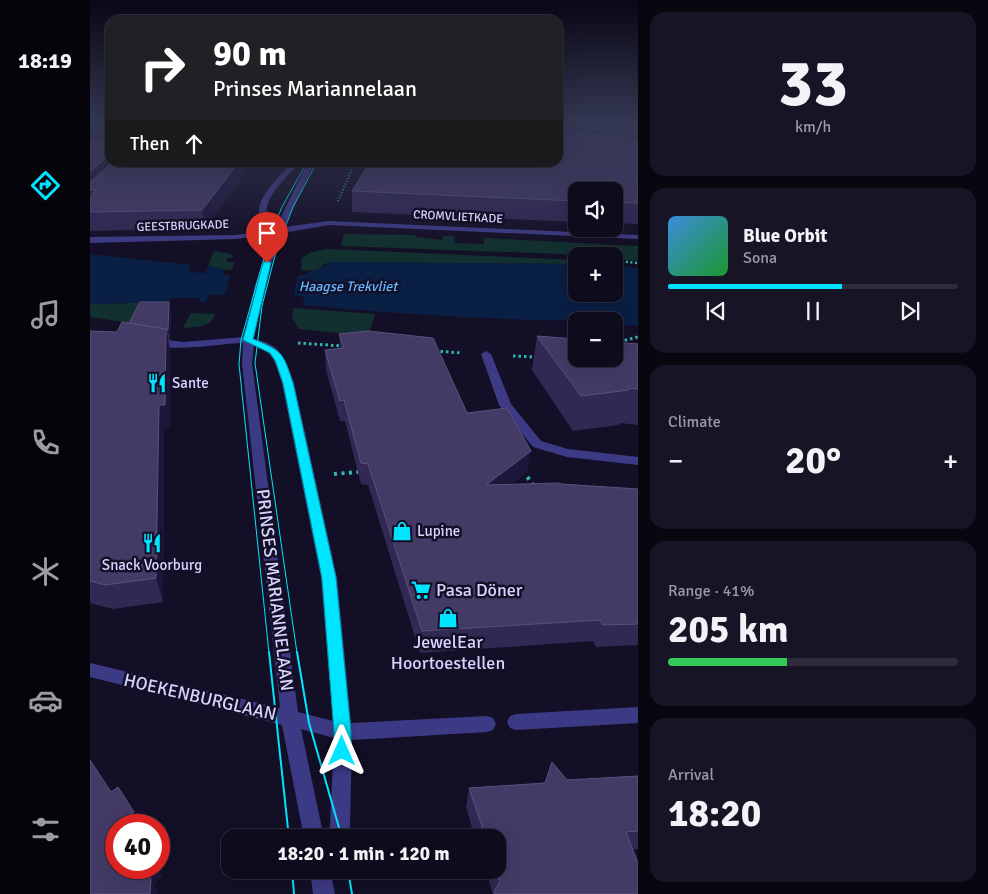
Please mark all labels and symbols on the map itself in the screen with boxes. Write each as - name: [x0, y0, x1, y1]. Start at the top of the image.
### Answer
- street label: CROMVLIETKADE: [413, 207, 503, 227]
- pin: [246, 212, 288, 263]
- street label: GEESTBRUGKADE: [136, 217, 230, 235]
- water label: Haagse Trekvliet: [299, 278, 399, 295]
- restaurant icon: Sante: [146, 372, 168, 394]
- place label: Sante: [172, 374, 209, 392]
- street label: PRINSES MARIANNELAAN: [252, 488, 298, 692]
- shop icon: Lupine: [391, 520, 413, 542]
- place label: Lupine: [417, 522, 460, 540]
- restaurant icon: Snack Voorburg: [141, 532, 163, 554]
- place label: Snack Voorburg: [102, 556, 202, 574]
- supermarket icon: Pasa Döner: [410, 579, 432, 601]
- place label: Pasa Döner: [436, 579, 523, 601]
- shop icon: JewelEar Hoortoestellen: [437, 607, 459, 629]
- place label: JewelEar Hoortoestellen: [391, 631, 505, 674]
- street label: HOEKENBURGLAAN: [122, 669, 278, 725]
- position arrow: [315, 724, 367, 776]
- speed limit sign: 40: [105, 814, 170, 879]

